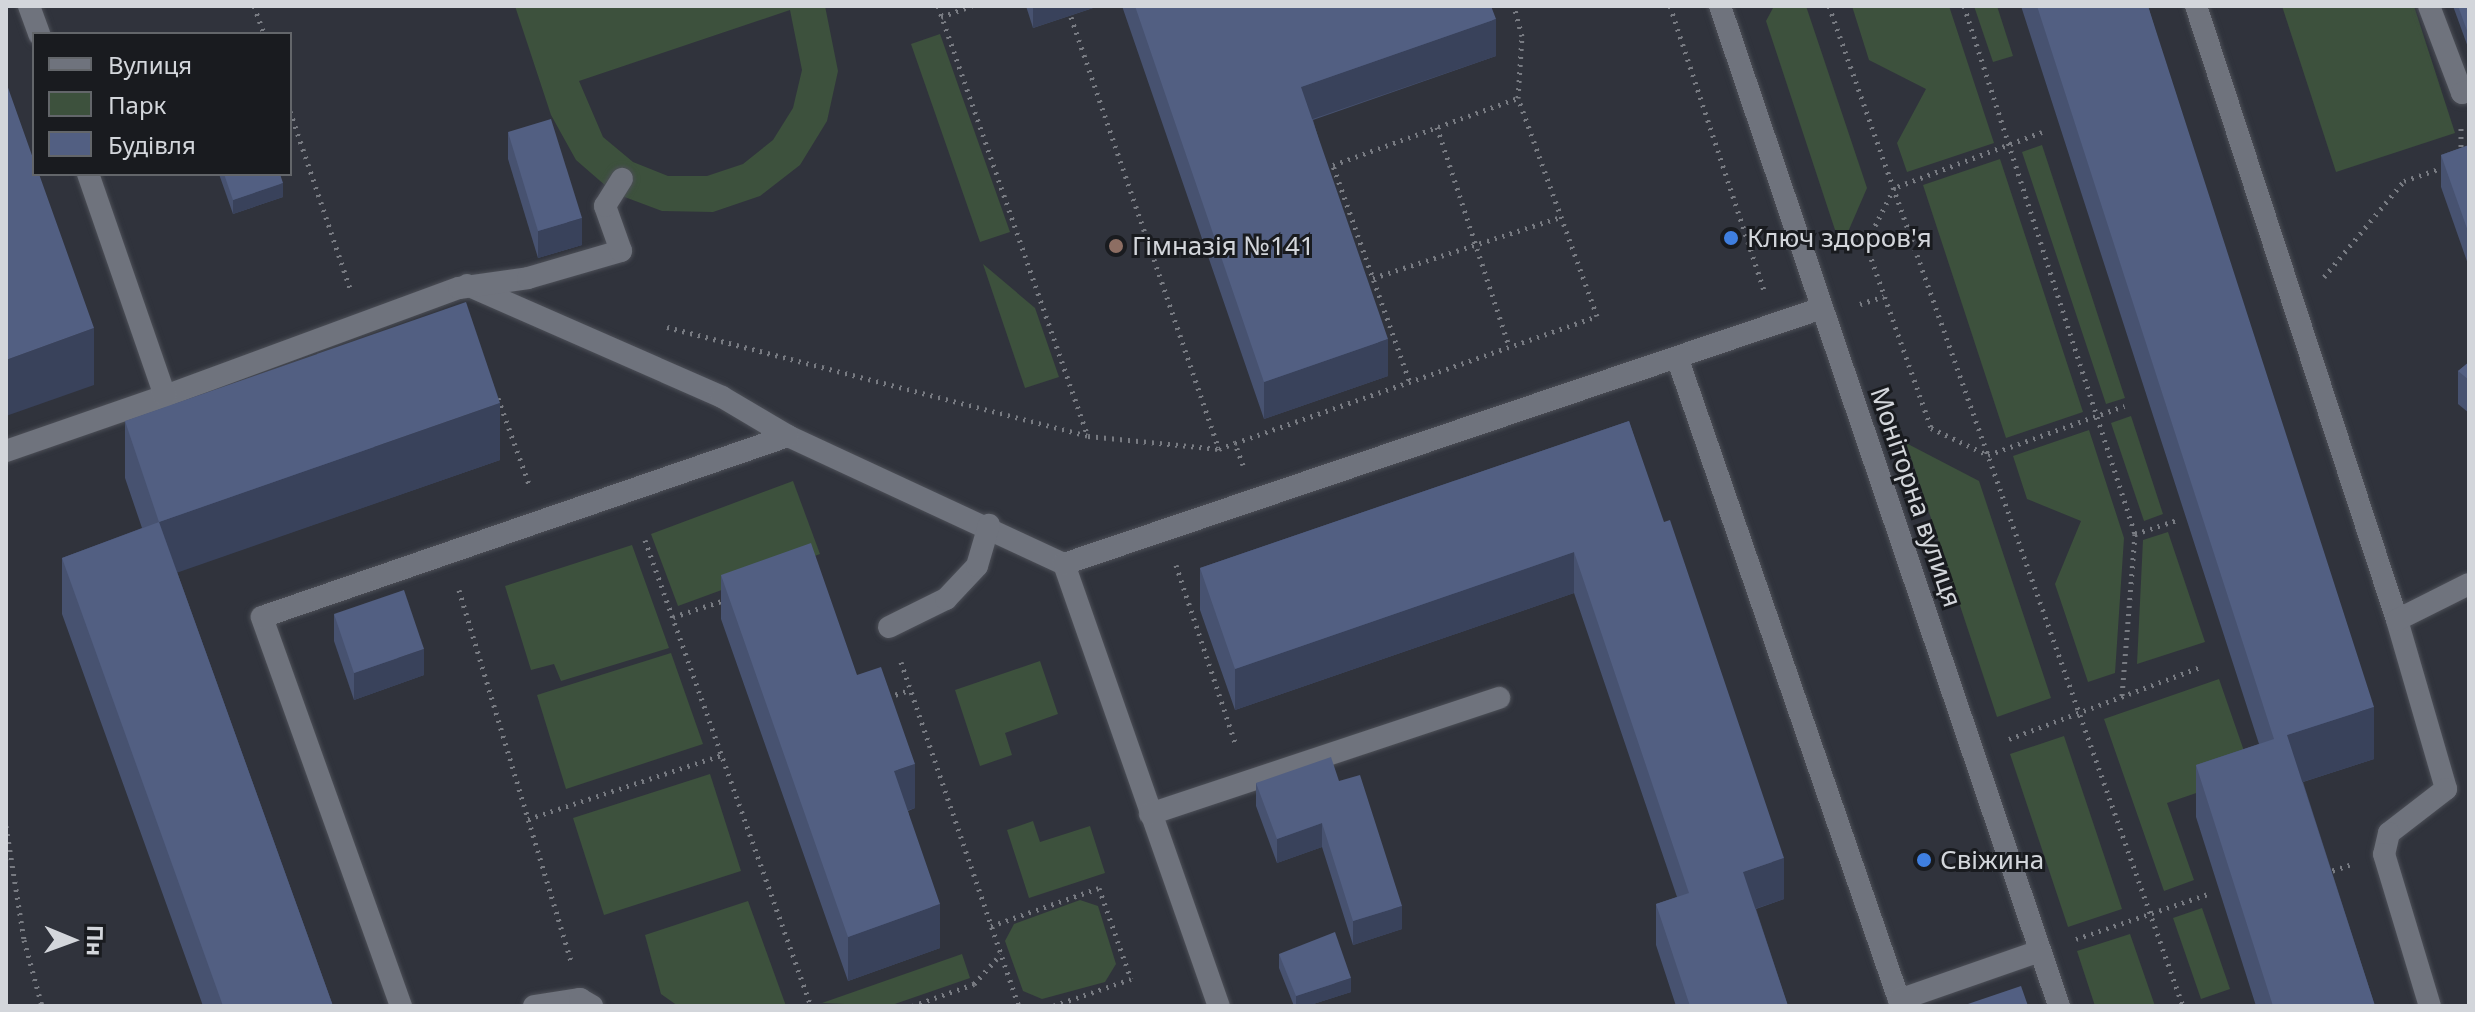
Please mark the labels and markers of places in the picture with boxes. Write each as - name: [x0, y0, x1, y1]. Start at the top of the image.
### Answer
- place label: Ключ здоров'я: [1747, 222, 1932, 254]
- marker: Ключ здоров'я: [1722, 229, 1740, 247]
- place label: Гімназія №141: [1132, 230, 1315, 262]
- marker: Гімназія №141: [1107, 237, 1125, 255]
- place label: Свіжина: [1940, 844, 2044, 876]
- marker: Свіжина: [1915, 851, 1933, 869]

